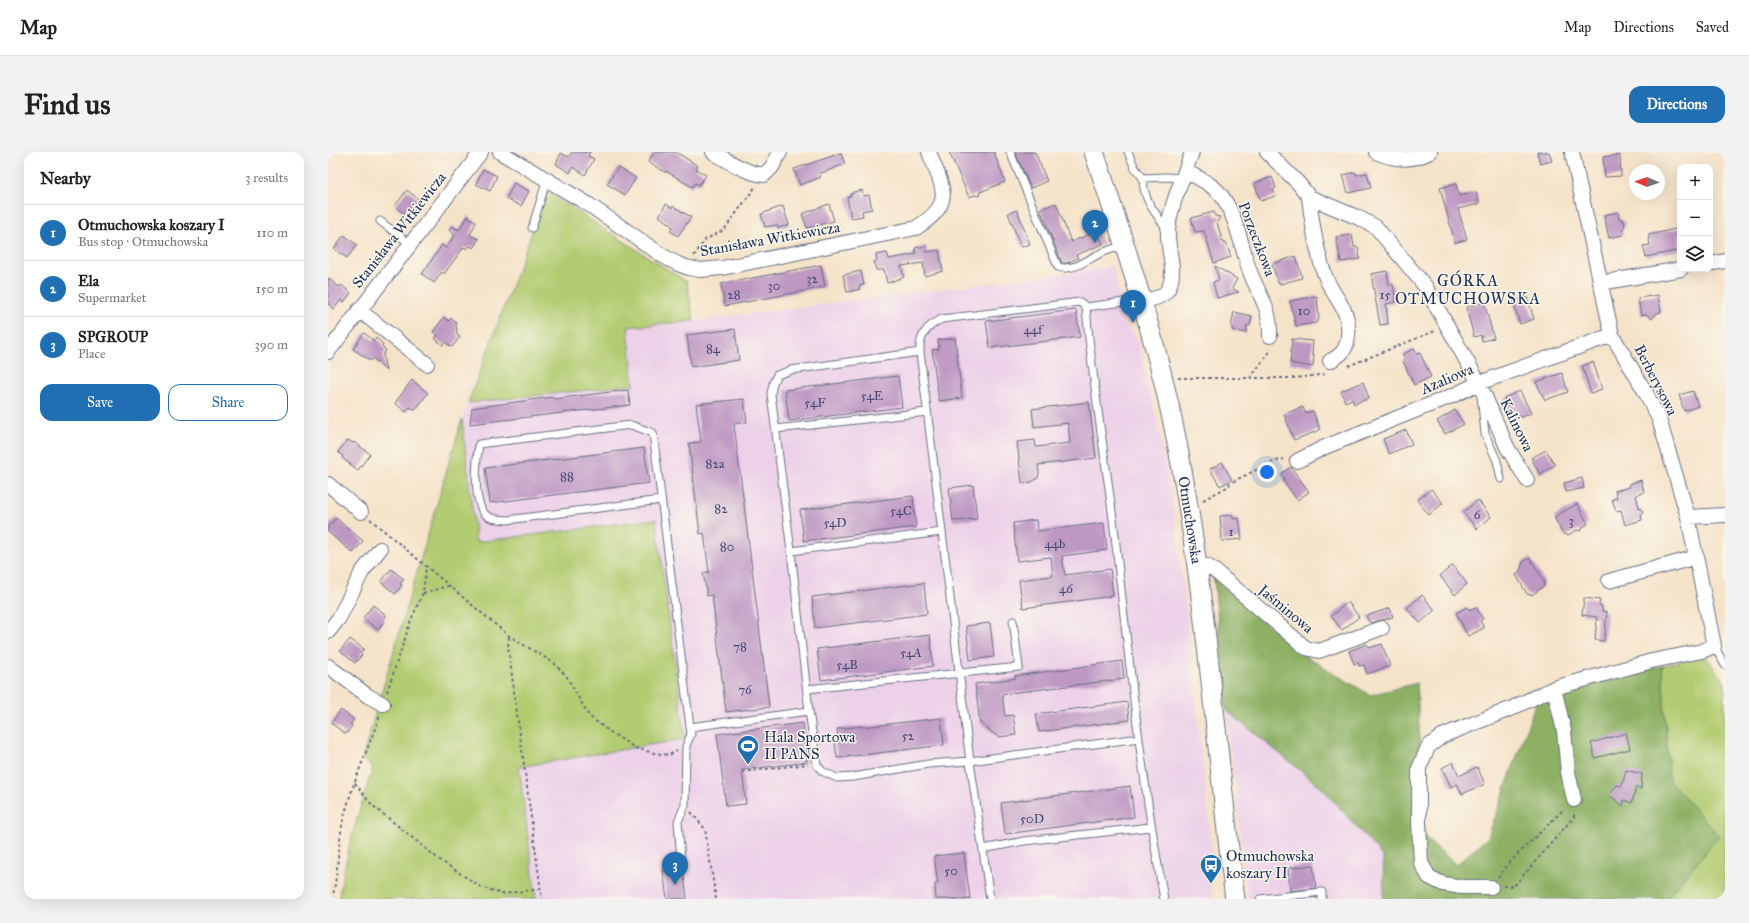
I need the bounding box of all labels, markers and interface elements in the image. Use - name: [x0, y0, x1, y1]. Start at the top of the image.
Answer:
- text: Map: [20, 16, 57, 39]
- text: Map: [1564, 19, 1591, 36]
- text: Directions: [1613, 19, 1674, 36]
- text: Saved: [1696, 19, 1729, 36]
- button: Directions: [1629, 86, 1725, 123]
- text: Find us: [24, 87, 110, 122]
- north arrow: [1629, 164, 1665, 200]
- map controls: [1677, 164, 1713, 272]
- button: +: [1677, 164, 1713, 200]
- text: Nearby: [40, 168, 91, 189]
- street label: Stanisława Witkiewicza: [348, 168, 450, 291]
- text: 3 results: [245, 170, 288, 186]
- street label: Porzeczkowa: [1235, 199, 1280, 279]
- button: −: [1677, 200, 1713, 236]
- pin: 2: [1082, 210, 1108, 243]
- text: Otmuchowska koszary I: [78, 216, 225, 234]
- street label: Stanisława Witkiewicza: [699, 218, 842, 260]
- text: 1: [50, 225, 56, 241]
- text: 110 m: [256, 225, 288, 241]
- text: Bus stop · Otmuchowska: [78, 234, 208, 250]
- button: layers: [1677, 236, 1713, 272]
- district label: GÓRKA OTMUCHOWSKA: [1395, 269, 1541, 308]
- house number: 32: [806, 271, 818, 287]
- text: Ela: [78, 272, 99, 290]
- house number: 30: [768, 278, 780, 294]
- text: 2: [50, 281, 56, 297]
- text: 150 m: [256, 281, 288, 297]
- house number: 28: [727, 287, 741, 303]
- house number: 15: [1379, 287, 1391, 303]
- text: Supermarket: [78, 290, 146, 306]
- pin: 1: [1120, 290, 1146, 323]
- house number: 10: [1298, 303, 1310, 319]
- house number: 44f: [1024, 322, 1045, 338]
- text: SPGROUP: [78, 328, 148, 346]
- text: 3: [50, 337, 56, 353]
- text: 390 m: [255, 337, 288, 353]
- house number: 84: [706, 341, 721, 357]
- street label: Berberysowa: [1630, 342, 1682, 419]
- text: Place: [78, 346, 105, 362]
- street label: Azaliowa: [1417, 360, 1477, 398]
- button: Save: [40, 384, 160, 421]
- button: Share: [168, 384, 288, 421]
- house number: 54E: [861, 388, 883, 404]
- house number: 54F: [804, 395, 826, 411]
- street label: Kalinowa: [1496, 395, 1538, 455]
- house number: 82a: [706, 456, 725, 472]
- your location: [1257, 462, 1277, 482]
- house number: 88: [560, 469, 574, 485]
- street label: Otmuchowska: [1174, 475, 1206, 566]
- house number: 82: [714, 501, 728, 517]
- house number: 54C: [890, 503, 912, 519]
- house number: 6: [1474, 507, 1481, 523]
- house number: 3: [1568, 513, 1574, 529]
- house number: 54D: [823, 515, 847, 531]
- house number: 1: [1228, 524, 1234, 540]
- house number: 44b: [1045, 536, 1065, 552]
- house number: 80: [720, 539, 734, 555]
- street label: Jaśminowa: [1253, 580, 1318, 638]
- house number: 46: [1059, 581, 1073, 597]
- house number: 78: [733, 639, 747, 655]
- house number: 54A: [900, 645, 922, 661]
- house number: 54B: [836, 657, 858, 673]
- house number: 76: [738, 682, 752, 698]
- place label: Hala Sportowa II PANS: [764, 728, 856, 763]
- house number: 52: [902, 728, 915, 744]
- sports icon: Hala Sportowa II PANS: [735, 733, 761, 766]
- house number: 50D: [1020, 811, 1044, 827]
- place label: Otmuchowska koszary II: [1226, 847, 1315, 882]
- pin: 3: [662, 852, 688, 885]
- bus stop icon: Otmuchowska koszary II: [1198, 852, 1224, 885]
- house number: 50: [944, 863, 958, 879]

